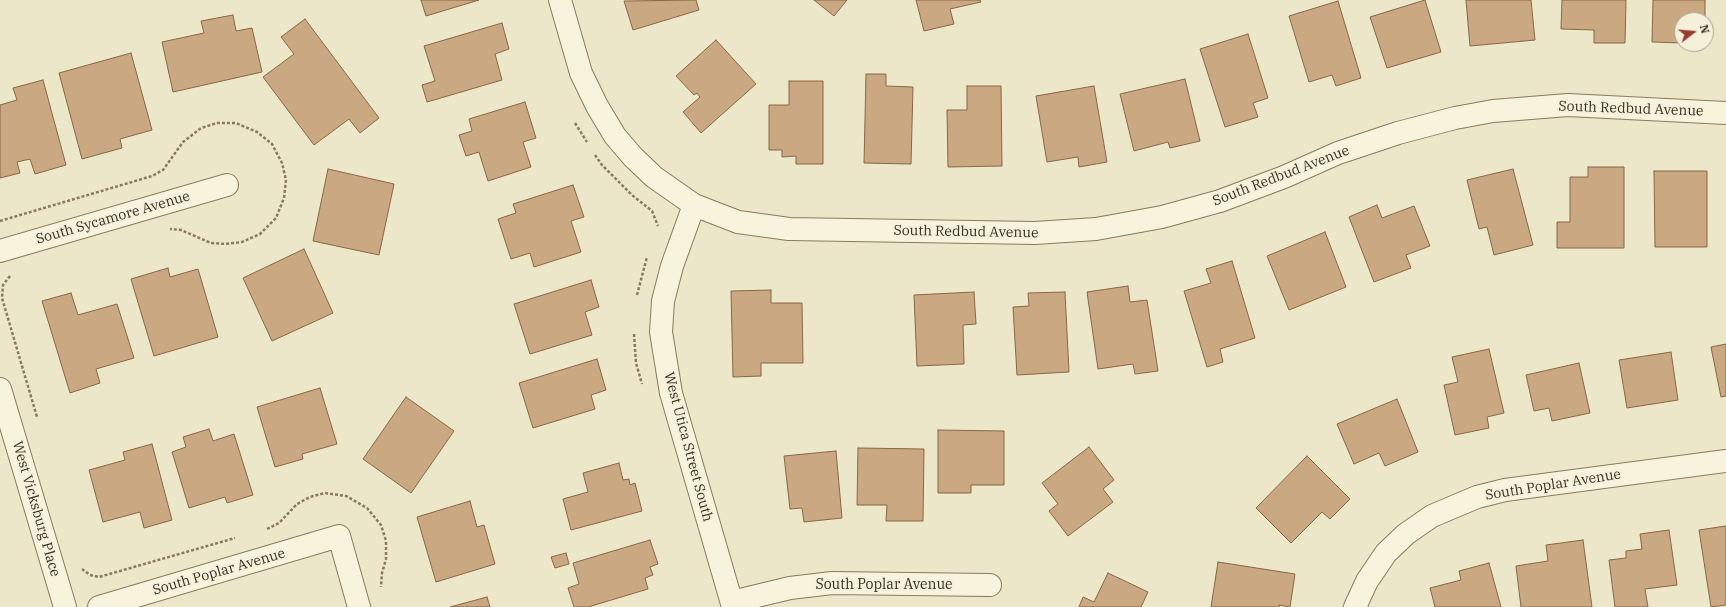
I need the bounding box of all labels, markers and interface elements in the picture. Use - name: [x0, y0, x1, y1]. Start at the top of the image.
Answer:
- north arrow: [1674, 12, 1714, 52]
- text: N: [1697, 23, 1713, 35]
- street label: South Redbud Avenue: [1558, 98, 1704, 120]
- street label: South Redbud Avenue: [1210, 142, 1352, 210]
- street label: South Sycamore Avenue: [34, 188, 192, 248]
- street label: South Redbud Avenue: [893, 222, 1039, 242]
- street label: West Utica Street South: [660, 370, 716, 524]
- street label: West Vicksburg Place: [9, 439, 63, 579]
- street label: South Poplar Avenue: [1484, 466, 1622, 504]
- street label: South Poplar Avenue: [151, 545, 287, 599]
- street label: South Poplar Avenue: [815, 577, 953, 593]

